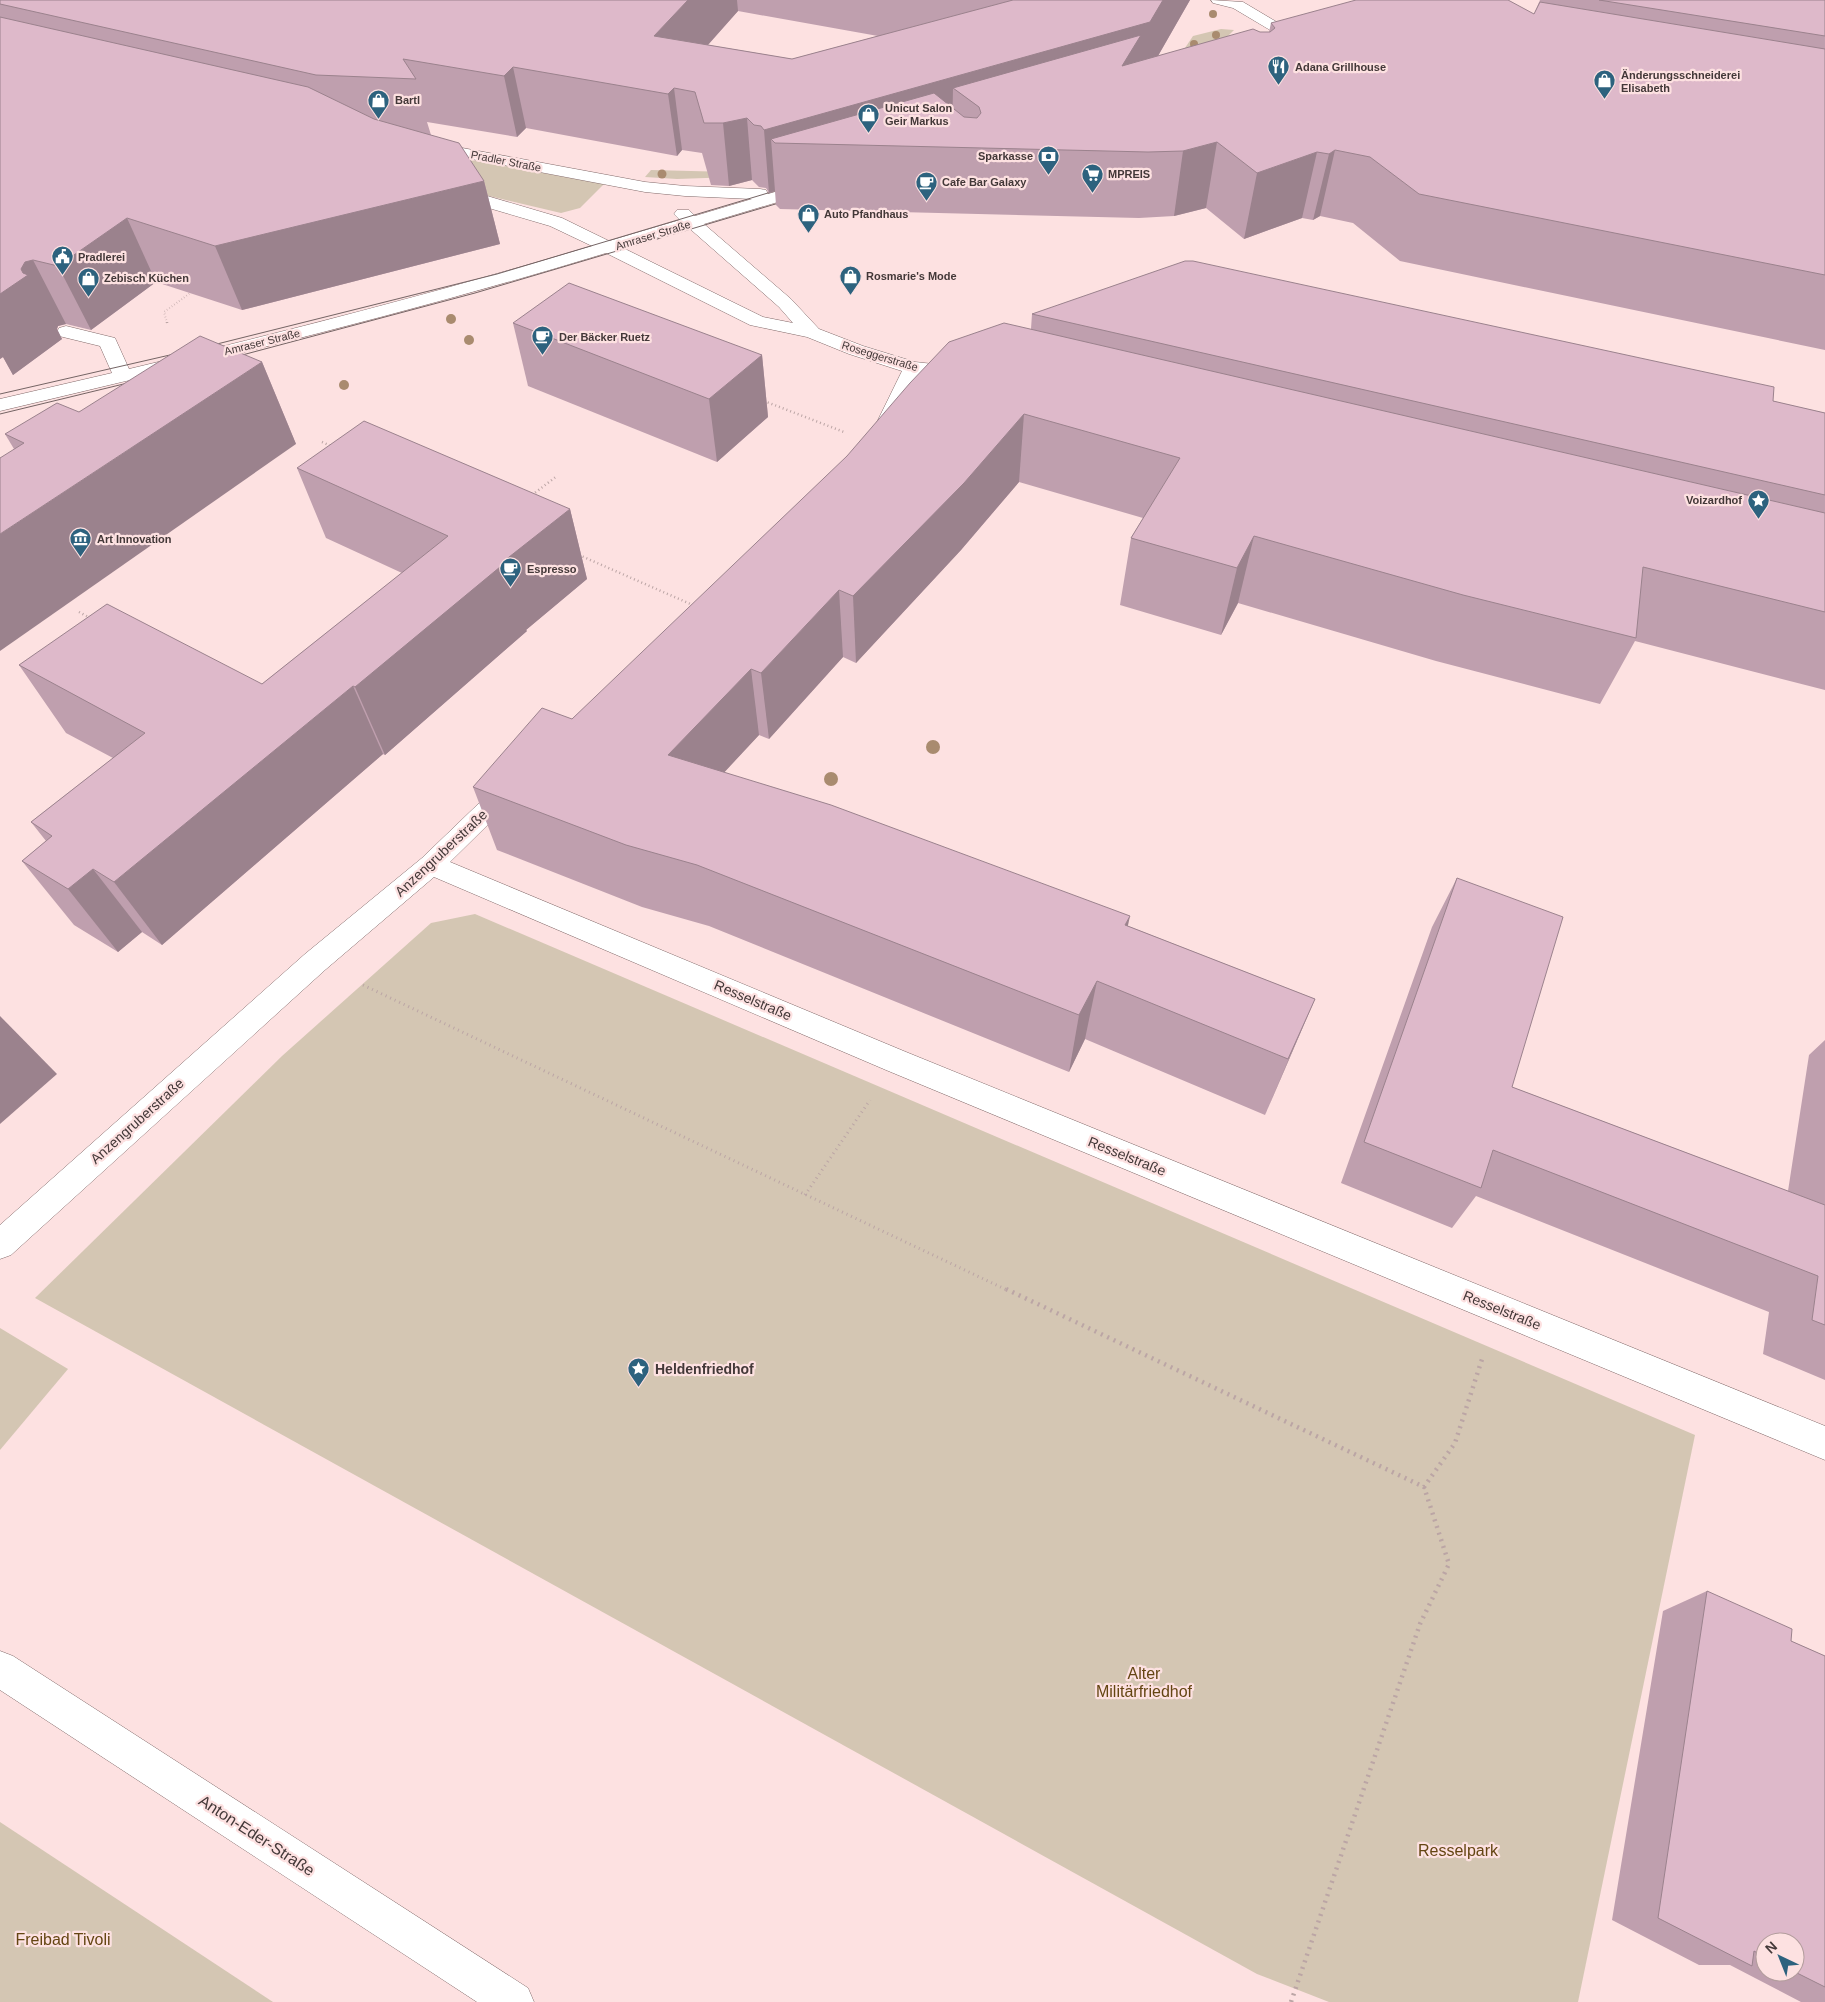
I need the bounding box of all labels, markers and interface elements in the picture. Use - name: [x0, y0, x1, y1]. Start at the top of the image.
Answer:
- restaurant icon: Adana Grillhouse: [1267, 55, 1291, 86]
- place label: Adana Grillhouse: [1295, 61, 1386, 73]
- shop icon: Änderungsschneiderei Elisabeth: [1593, 69, 1617, 100]
- place label: Änderungsschneiderei Elisabeth: [1621, 69, 1740, 94]
- shop icon: Bartl: [367, 88, 391, 119]
- place label: Bartl: [395, 94, 420, 106]
- shop icon: Unicut Salon Geir Markus: [857, 102, 881, 133]
- place label: Unicut Salon Geir Markus: [885, 102, 953, 127]
- bank icon: Sparkasse: [1037, 144, 1061, 175]
- street label: Pradler Straße: [470, 148, 542, 174]
- place label: Sparkasse: [978, 150, 1033, 162]
- supermarket icon: MPREIS: [1080, 162, 1104, 193]
- place label: MPREIS: [1108, 168, 1150, 180]
- cafe icon: Cafe Bar Galaxy: [914, 170, 938, 201]
- place label: Cafe Bar Galaxy: [942, 176, 1027, 188]
- shop icon: Auto Pfandhaus: [796, 202, 820, 233]
- place label: Auto Pfandhaus: [824, 208, 908, 220]
- street label: Amraser Straße: [614, 218, 692, 252]
- public building icon: Pradlerei: [50, 245, 74, 276]
- place label: Pradlerei: [78, 251, 125, 263]
- shop icon: Rosmarie's Mode: [838, 264, 862, 295]
- shop icon: Zebisch Küchen: [76, 266, 100, 297]
- place label: Rosmarie's Mode: [866, 270, 957, 282]
- place label: Zebisch Küchen: [104, 272, 189, 284]
- cafe icon: Der Bäcker Ruetz: [531, 325, 555, 356]
- street label: Amraser Straße: [223, 327, 301, 357]
- place label: Der Bäcker Ruetz: [559, 331, 651, 343]
- street label: Roseggerstraße: [841, 339, 919, 373]
- place icon: Voizardhof: [1746, 488, 1770, 519]
- place label: Voizardhof: [1686, 494, 1742, 506]
- museum icon: Art Innovation: [69, 527, 93, 558]
- place label: Art Innovation: [97, 533, 172, 545]
- cafe icon: Espresso: [499, 557, 523, 588]
- place label: Espresso: [527, 563, 577, 575]
- street label: Anzengruberstraße: [392, 806, 490, 900]
- street label: Resselstraße: [712, 977, 794, 1024]
- street label: Anzengruberstraße: [87, 1075, 187, 1167]
- street label: Resselstraße: [1086, 1133, 1168, 1179]
- street label: Resselstraße: [1461, 1287, 1543, 1333]
- place icon: Heldenfriedhof: [627, 1357, 651, 1388]
- place label: Heldenfriedhof: [655, 1361, 754, 1377]
- park label: Alter Militärfriedhof: [1096, 1665, 1193, 1700]
- street label: Anton-Eder-Straße: [196, 1792, 318, 1879]
- park label: Resselpark: [1418, 1842, 1499, 1859]
- park label: Freibad Tivoli: [15, 1931, 111, 1948]
- north arrow: [1755, 1932, 1805, 1982]
- text: N: [1762, 1938, 1780, 1957]

